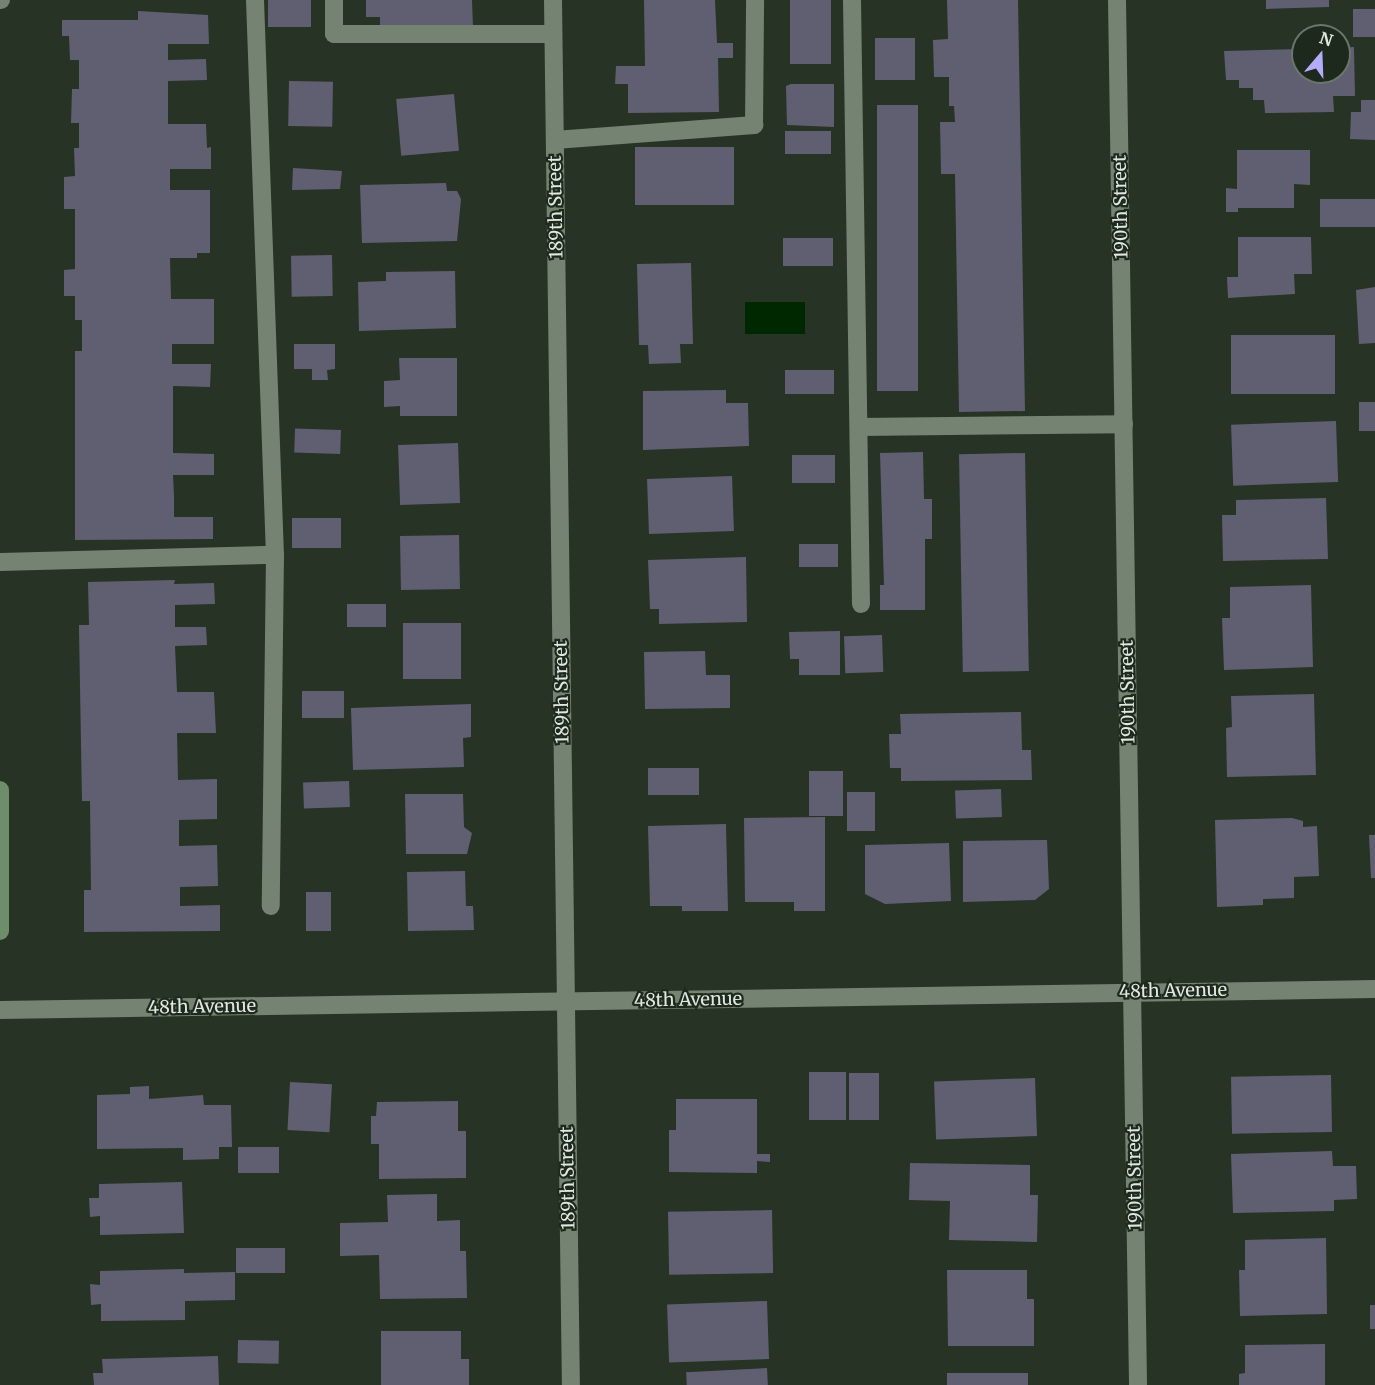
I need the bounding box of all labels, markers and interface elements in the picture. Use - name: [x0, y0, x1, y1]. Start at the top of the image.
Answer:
- north arrow: [1291, 24, 1351, 84]
- text: N: [1317, 27, 1335, 50]
- street label: 189th Street: [544, 155, 568, 259]
- street label: 190th Street: [1109, 155, 1133, 259]
- street label: 189th Street: [550, 640, 574, 744]
- street label: 190th Street: [1116, 640, 1140, 744]
- street label: 48th Avenue: [1119, 979, 1227, 1003]
- street label: 48th Avenue: [634, 988, 742, 1012]
- street label: 48th Avenue: [148, 995, 256, 1019]
- street label: 189th Street: [556, 1126, 580, 1230]
- street label: 190th Street: [1123, 1126, 1147, 1230]

